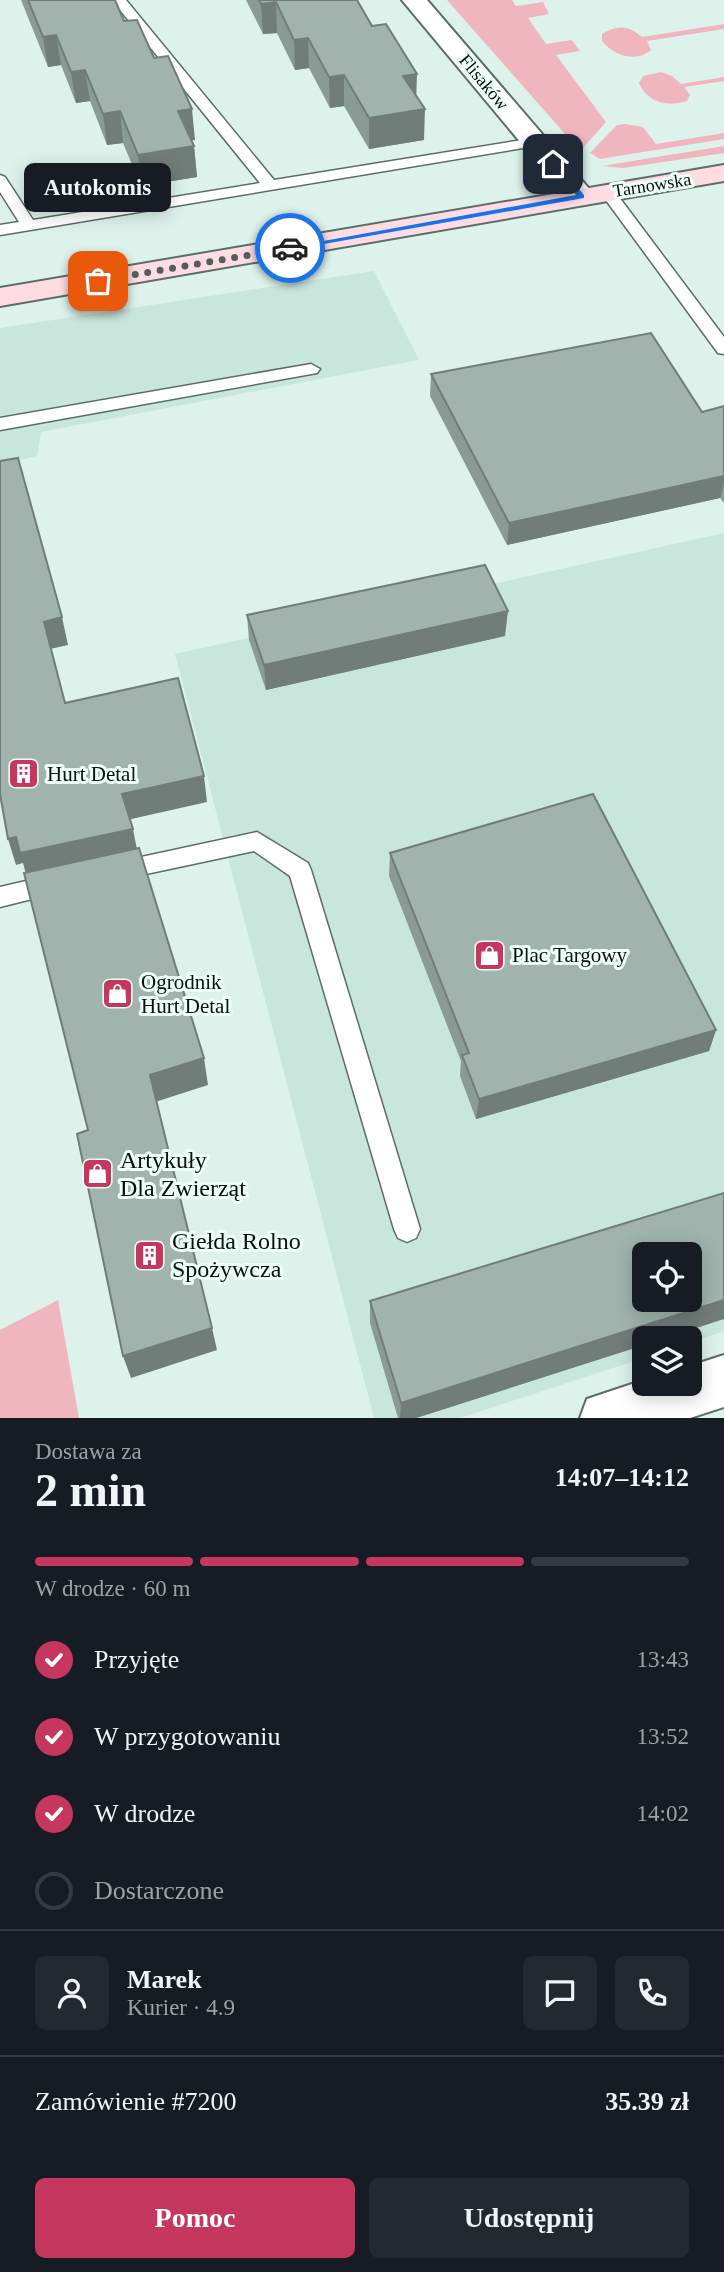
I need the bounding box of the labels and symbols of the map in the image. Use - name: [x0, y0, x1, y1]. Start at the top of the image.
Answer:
- street label: Flisaków: [455, 50, 513, 114]
- pin: [523, 134, 583, 194]
- callout: Autokomis: [24, 162, 172, 211]
- street label: Tarnowska: [612, 169, 692, 201]
- courier: [255, 213, 325, 283]
- pin: [68, 251, 128, 311]
- building icon: Hurt Detal: [7, 757, 41, 791]
- place label: Hurt Detal: [47, 762, 136, 786]
- shop icon: Plac Targowy: [472, 938, 506, 972]
- place label: Plac Targowy: [512, 943, 627, 967]
- place label: Ogrodnik Hurt Detal: [141, 970, 230, 1018]
- shop icon: Ogrodnik Hurt Detal: [101, 977, 135, 1011]
- place label: Artykuły Dla Zwierząt: [120, 1147, 246, 1201]
- shop icon: Artykuły Dla Zwierząt: [80, 1157, 114, 1191]
- place label: Giełda Rolno Spożywcza: [172, 1228, 301, 1282]
- building icon: Giełda Rolno Spożywcza: [132, 1238, 166, 1272]

